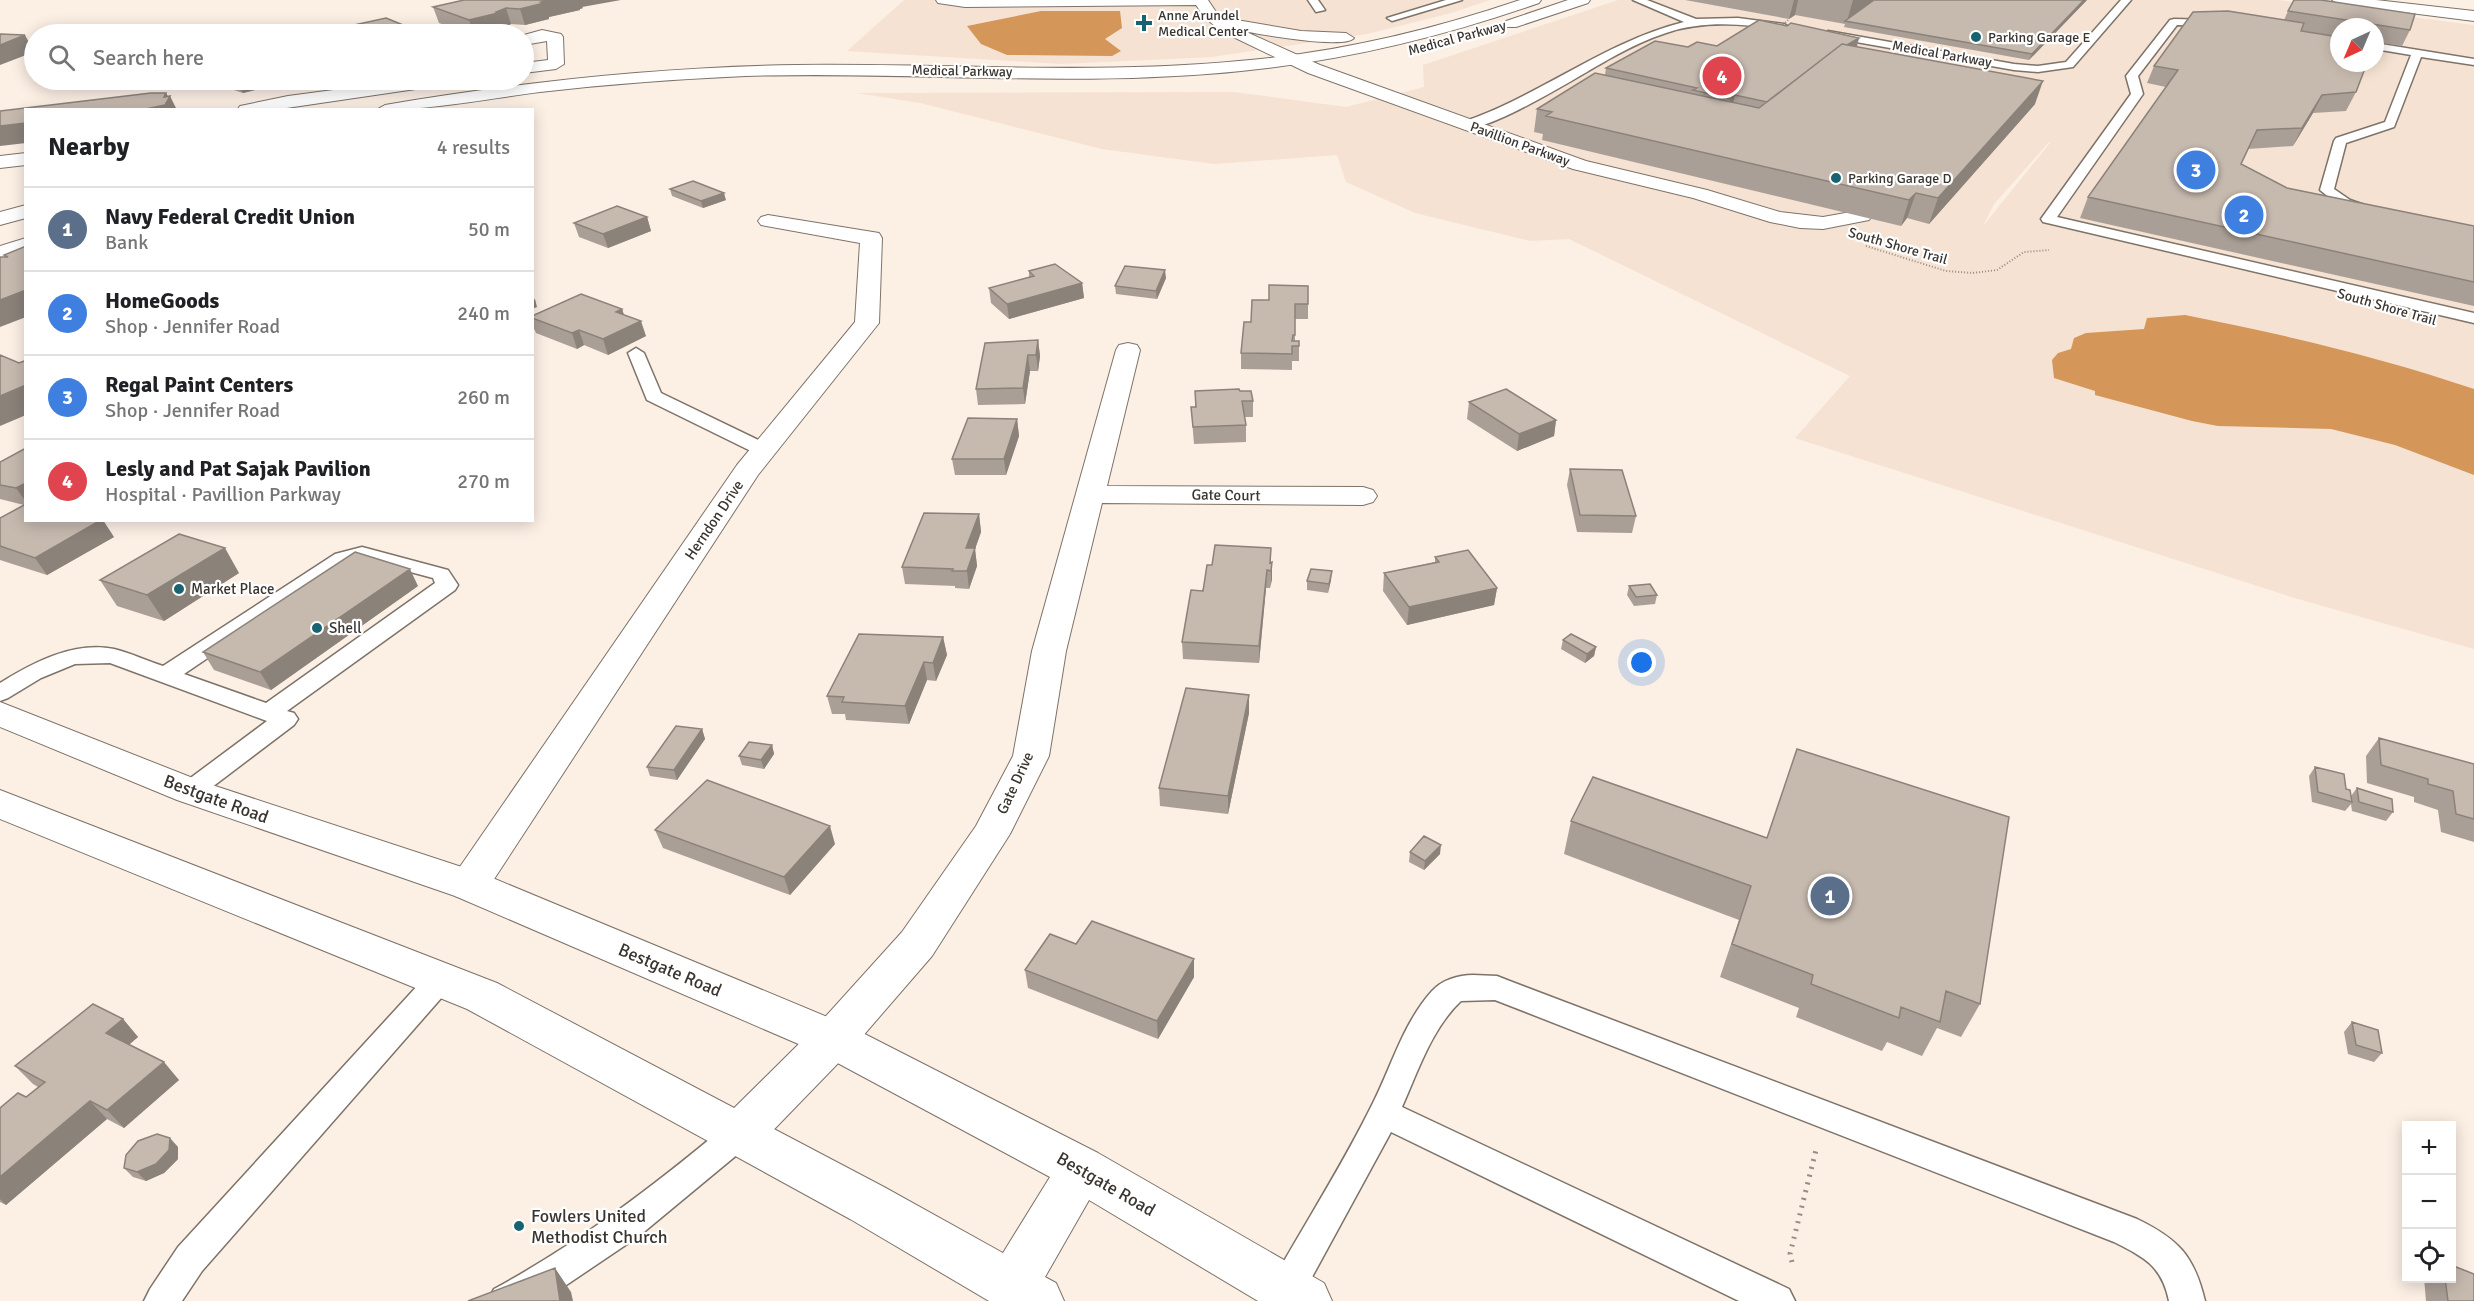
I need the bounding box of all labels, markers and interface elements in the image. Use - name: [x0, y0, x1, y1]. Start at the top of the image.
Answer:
- place label: Anne Arundel Medical Center: [1158, 7, 1249, 40]
- marker: Anne Arundel Medical Center: [1135, 14, 1153, 32]
- street label: Medical Parkway: [1406, 17, 1508, 59]
- north arrow: [2330, 18, 2384, 72]
- search box: [24, 24, 534, 90]
- place label: Parking Garage E: [1988, 29, 2090, 46]
- marker: Parking Garage E: [1969, 30, 1983, 44]
- street label: Medical Parkway: [1891, 37, 1994, 71]
- icon: search: [45, 41, 78, 74]
- text: Search here: [93, 44, 204, 71]
- pin: 4: [1702, 54, 1742, 98]
- street label: Medical Parkway: [911, 62, 1013, 80]
- street label: Pavillion Parkway: [1468, 118, 1572, 170]
- text: Nearby: [48, 131, 129, 163]
- text: 4 results: [437, 135, 510, 160]
- pin: 3: [2176, 148, 2216, 192]
- place label: Parking Garage D: [1848, 170, 1951, 187]
- marker: Parking Garage D: [1829, 171, 1843, 185]
- pin: 2: [2224, 192, 2264, 238]
- text: Navy Federal Credit Union: [105, 203, 355, 230]
- text: 1: [62, 217, 73, 242]
- text: 50 m: [468, 217, 510, 242]
- street label: South Shore Trail: [1847, 224, 1949, 268]
- text: Bank: [105, 230, 148, 255]
- street label: South Shore Trail: [2336, 285, 2438, 329]
- text: HomeGoods: [105, 287, 219, 314]
- text: 2: [62, 301, 73, 326]
- text: 240 m: [457, 301, 510, 326]
- text: Shop · Jennifer Road: [105, 314, 280, 339]
- text: Regal Paint Centers: [105, 371, 293, 398]
- text: 3: [62, 385, 73, 410]
- text: 260 m: [457, 385, 510, 410]
- text: Shop · Jennifer Road: [105, 398, 280, 423]
- text: Lesly and Pat Sajak Pavilion: [105, 455, 371, 482]
- text: 4: [62, 469, 73, 494]
- text: 270 m: [457, 469, 510, 494]
- street label: Herndon Drive: [681, 477, 747, 563]
- text: Hospital · Pavillion Parkway: [105, 482, 341, 507]
- street label: Gate Court: [1191, 485, 1261, 505]
- place label: Market Place: [191, 580, 275, 598]
- marker: Market Place: [172, 582, 186, 596]
- place label: Shell: [329, 619, 362, 637]
- marker: Shell: [310, 621, 324, 635]
- your location: [1627, 648, 1656, 677]
- street label: Gate Drive: [993, 749, 1037, 817]
- street label: Bestgate Road: [161, 770, 271, 828]
- pin: 1: [1810, 874, 1850, 918]
- street label: Bestgate Road: [615, 938, 725, 1002]
- map controls: [2402, 1121, 2456, 1283]
- button: +: [2402, 1121, 2456, 1175]
- street label: Bestgate Road: [1053, 1147, 1159, 1221]
- button: −: [2402, 1175, 2456, 1229]
- place label: Fowlers United Methodist Church: [531, 1205, 668, 1248]
- marker: Fowlers United Methodist Church: [512, 1219, 526, 1233]
- button: locate: [2402, 1229, 2456, 1283]

